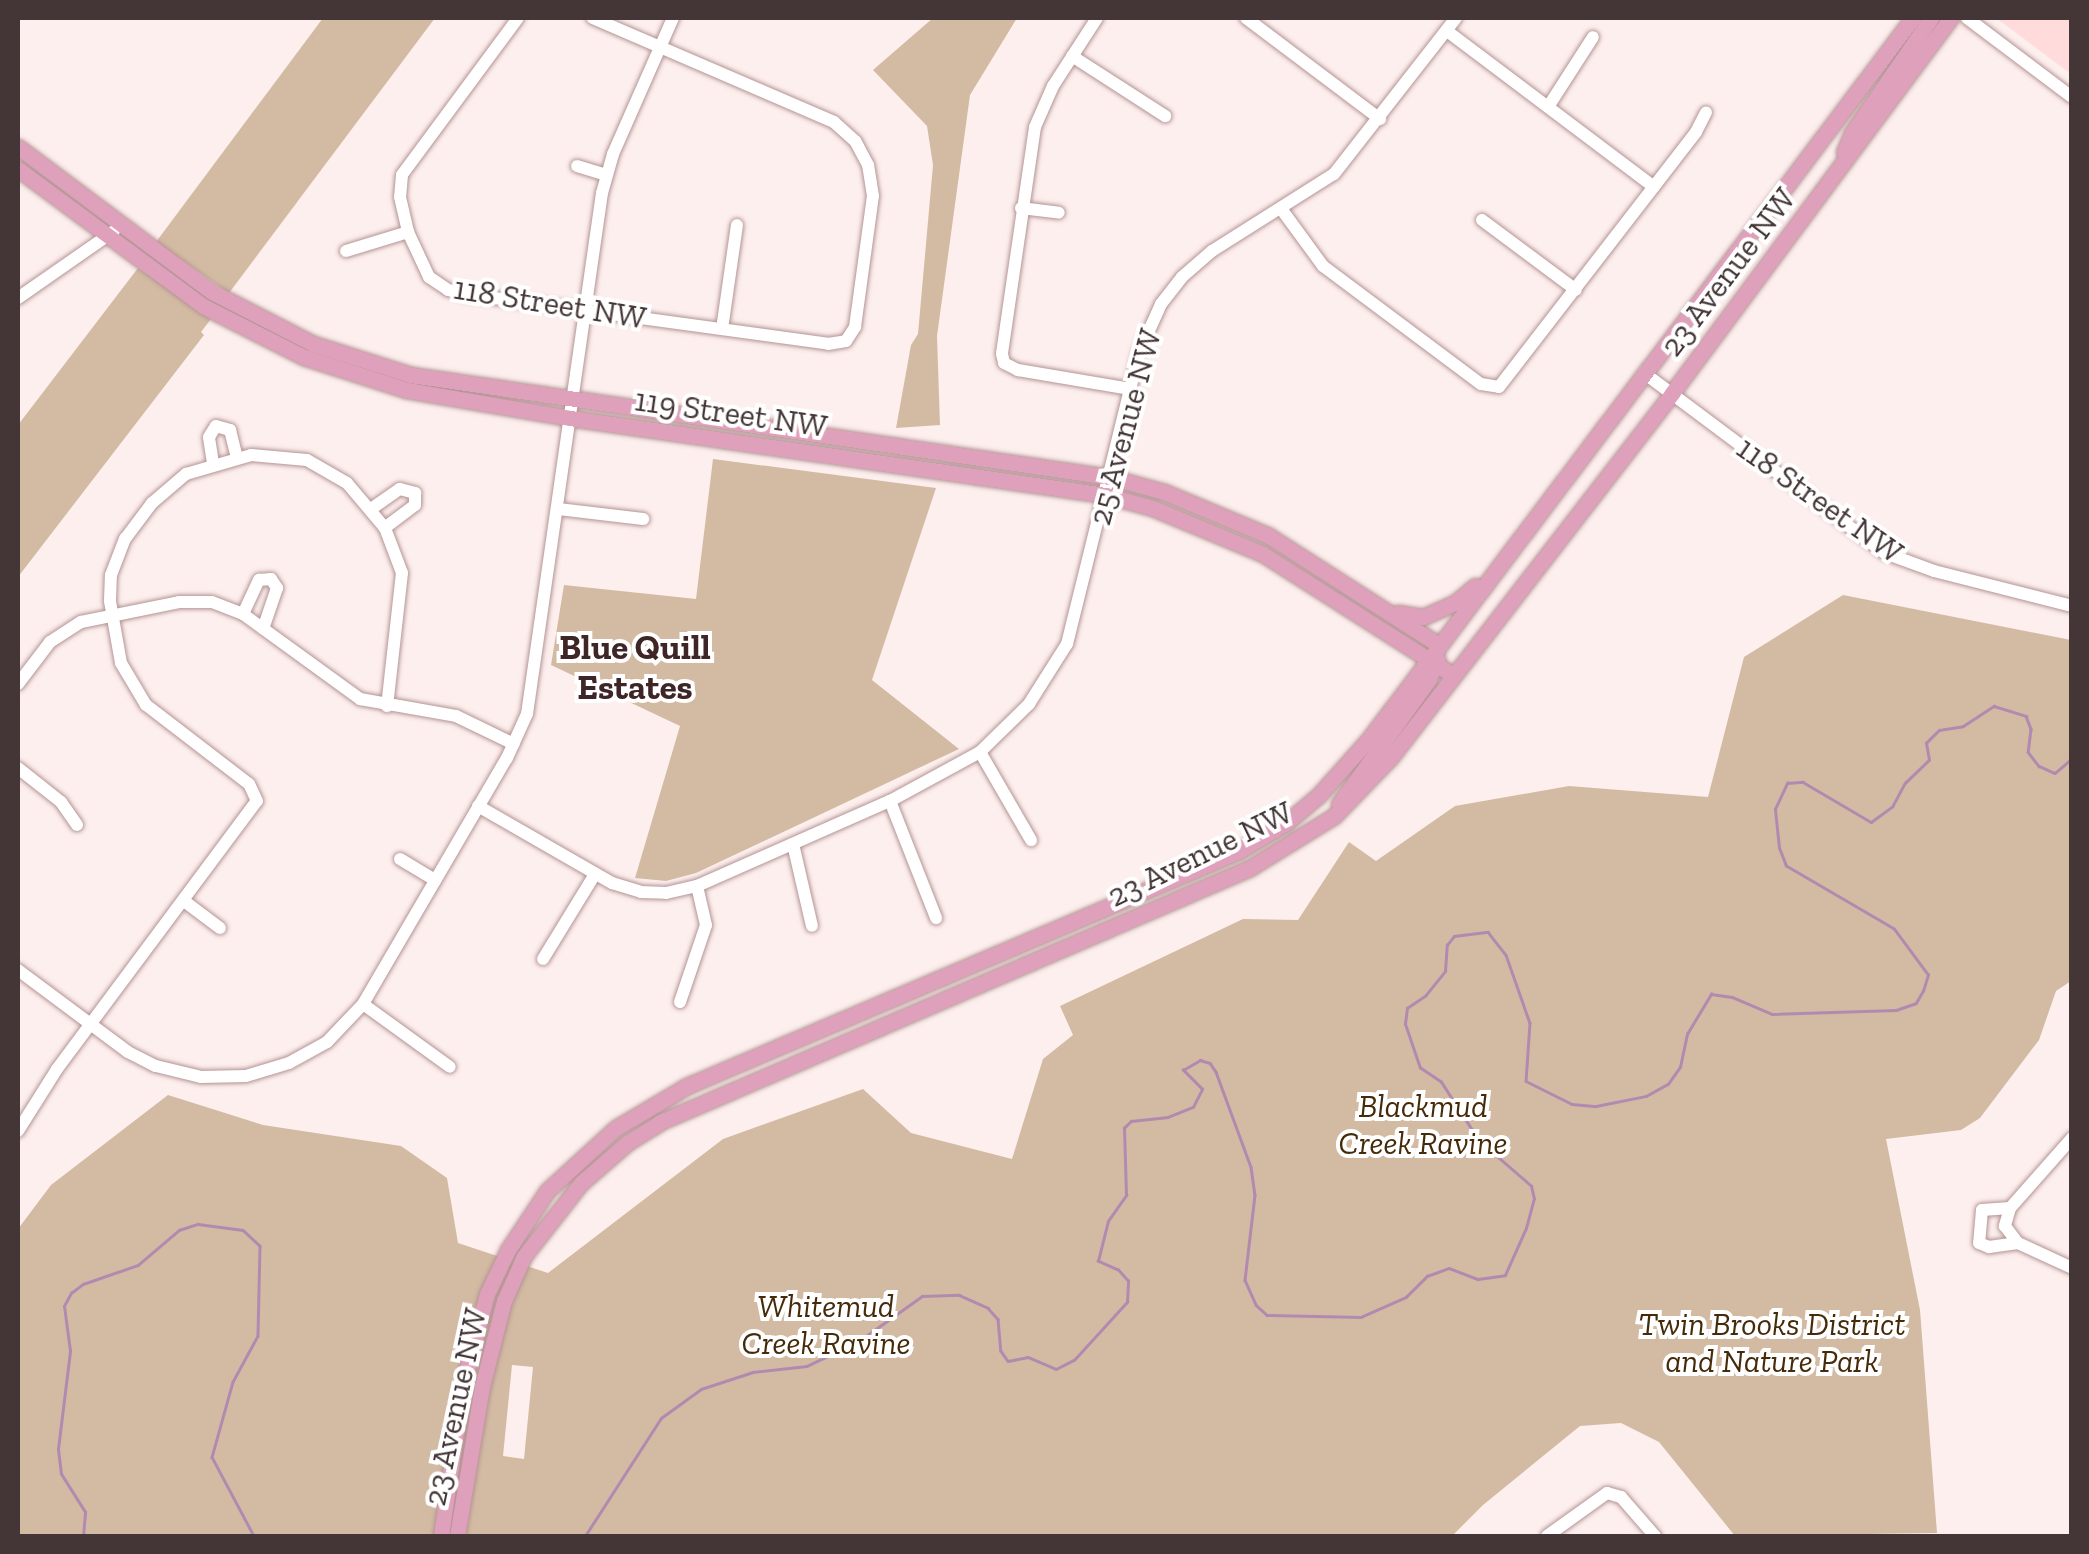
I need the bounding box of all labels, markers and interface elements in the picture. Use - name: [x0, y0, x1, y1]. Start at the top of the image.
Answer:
- street label: 23 Avenue NW: [1652, 180, 1804, 364]
- street label: 118 Street NW: [451, 269, 649, 337]
- street label: 25 Avenue NW: [1080, 324, 1170, 530]
- street label: 119 Street NW: [632, 380, 830, 446]
- street label: 118 Street NW: [1729, 429, 1911, 571]
- district label: Blue Quill Estates: [559, 626, 711, 708]
- street label: 23 Avenue NW: [1101, 793, 1299, 915]
- park label: Blackmud Creek Ravine: [1338, 1088, 1508, 1163]
- park label: Whitemud Creek Ravine: [741, 1288, 911, 1363]
- street label: 23 Avenue NW: [415, 1304, 495, 1510]
- park label: Twin Brooks District and Nature Park: [1638, 1306, 1906, 1381]

